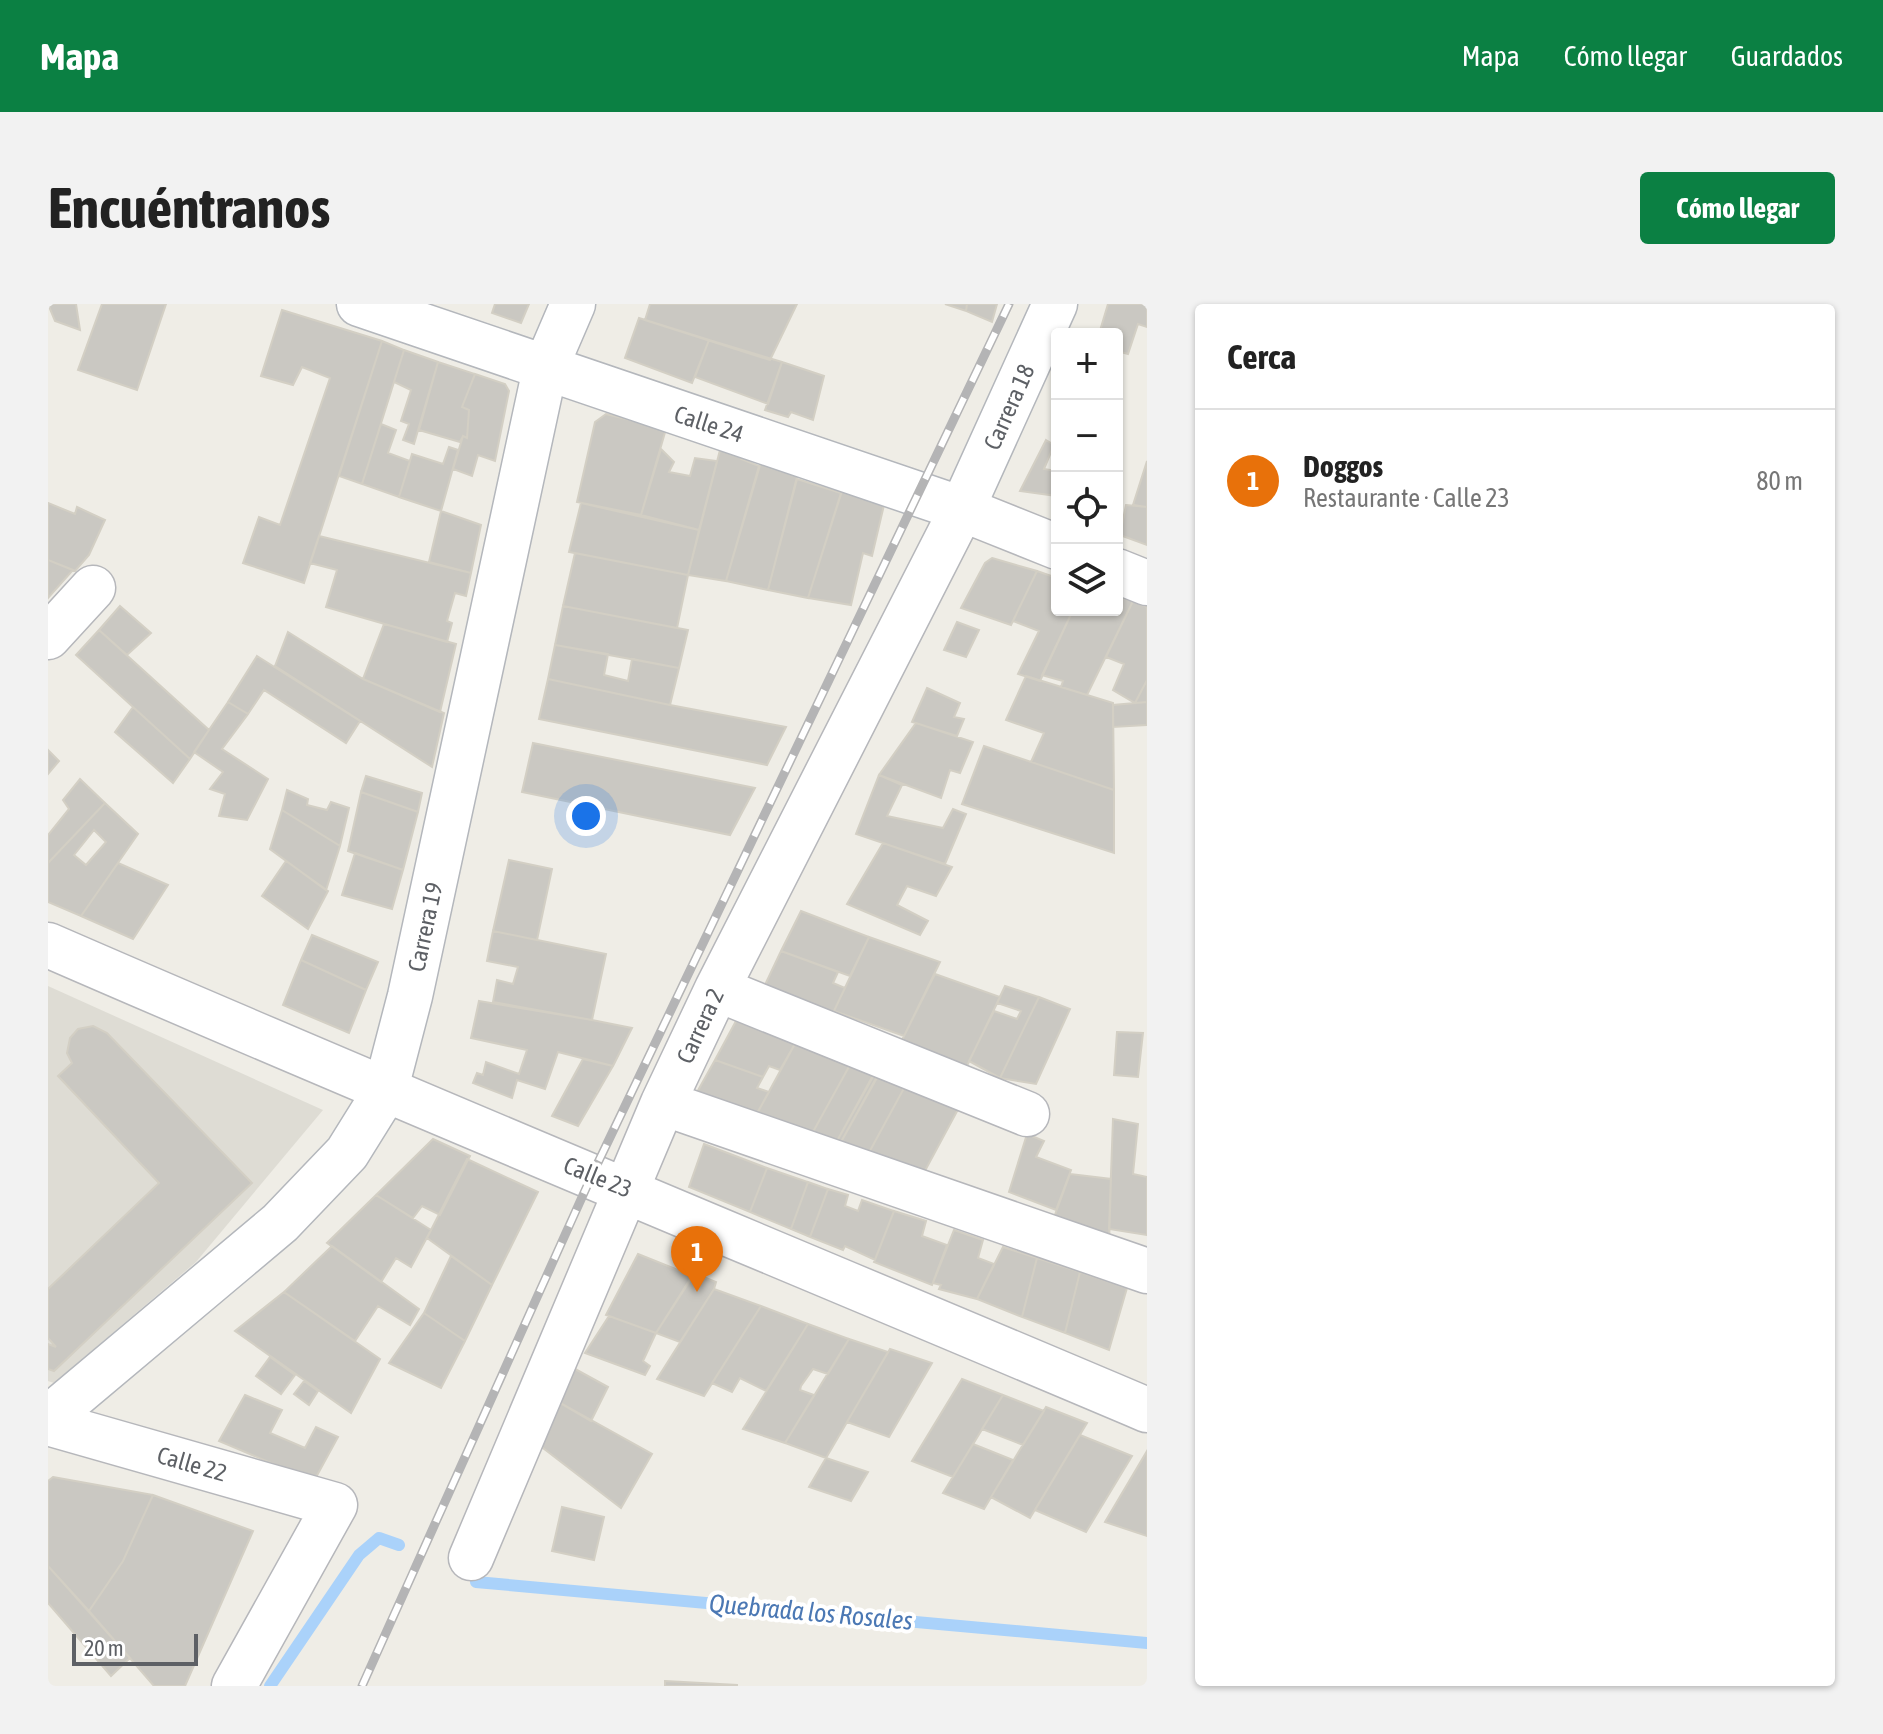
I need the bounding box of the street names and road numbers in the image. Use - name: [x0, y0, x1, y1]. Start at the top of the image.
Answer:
- street label: Carrera 18: [978, 360, 1040, 454]
- street label: Calle 24: [671, 400, 747, 448]
- street label: Carrera 19: [402, 880, 448, 974]
- street label: Carrera 2: [671, 984, 729, 1068]
- street label: Calle 23: [560, 1151, 636, 1203]
- street label: Calle 22: [154, 1441, 230, 1487]

